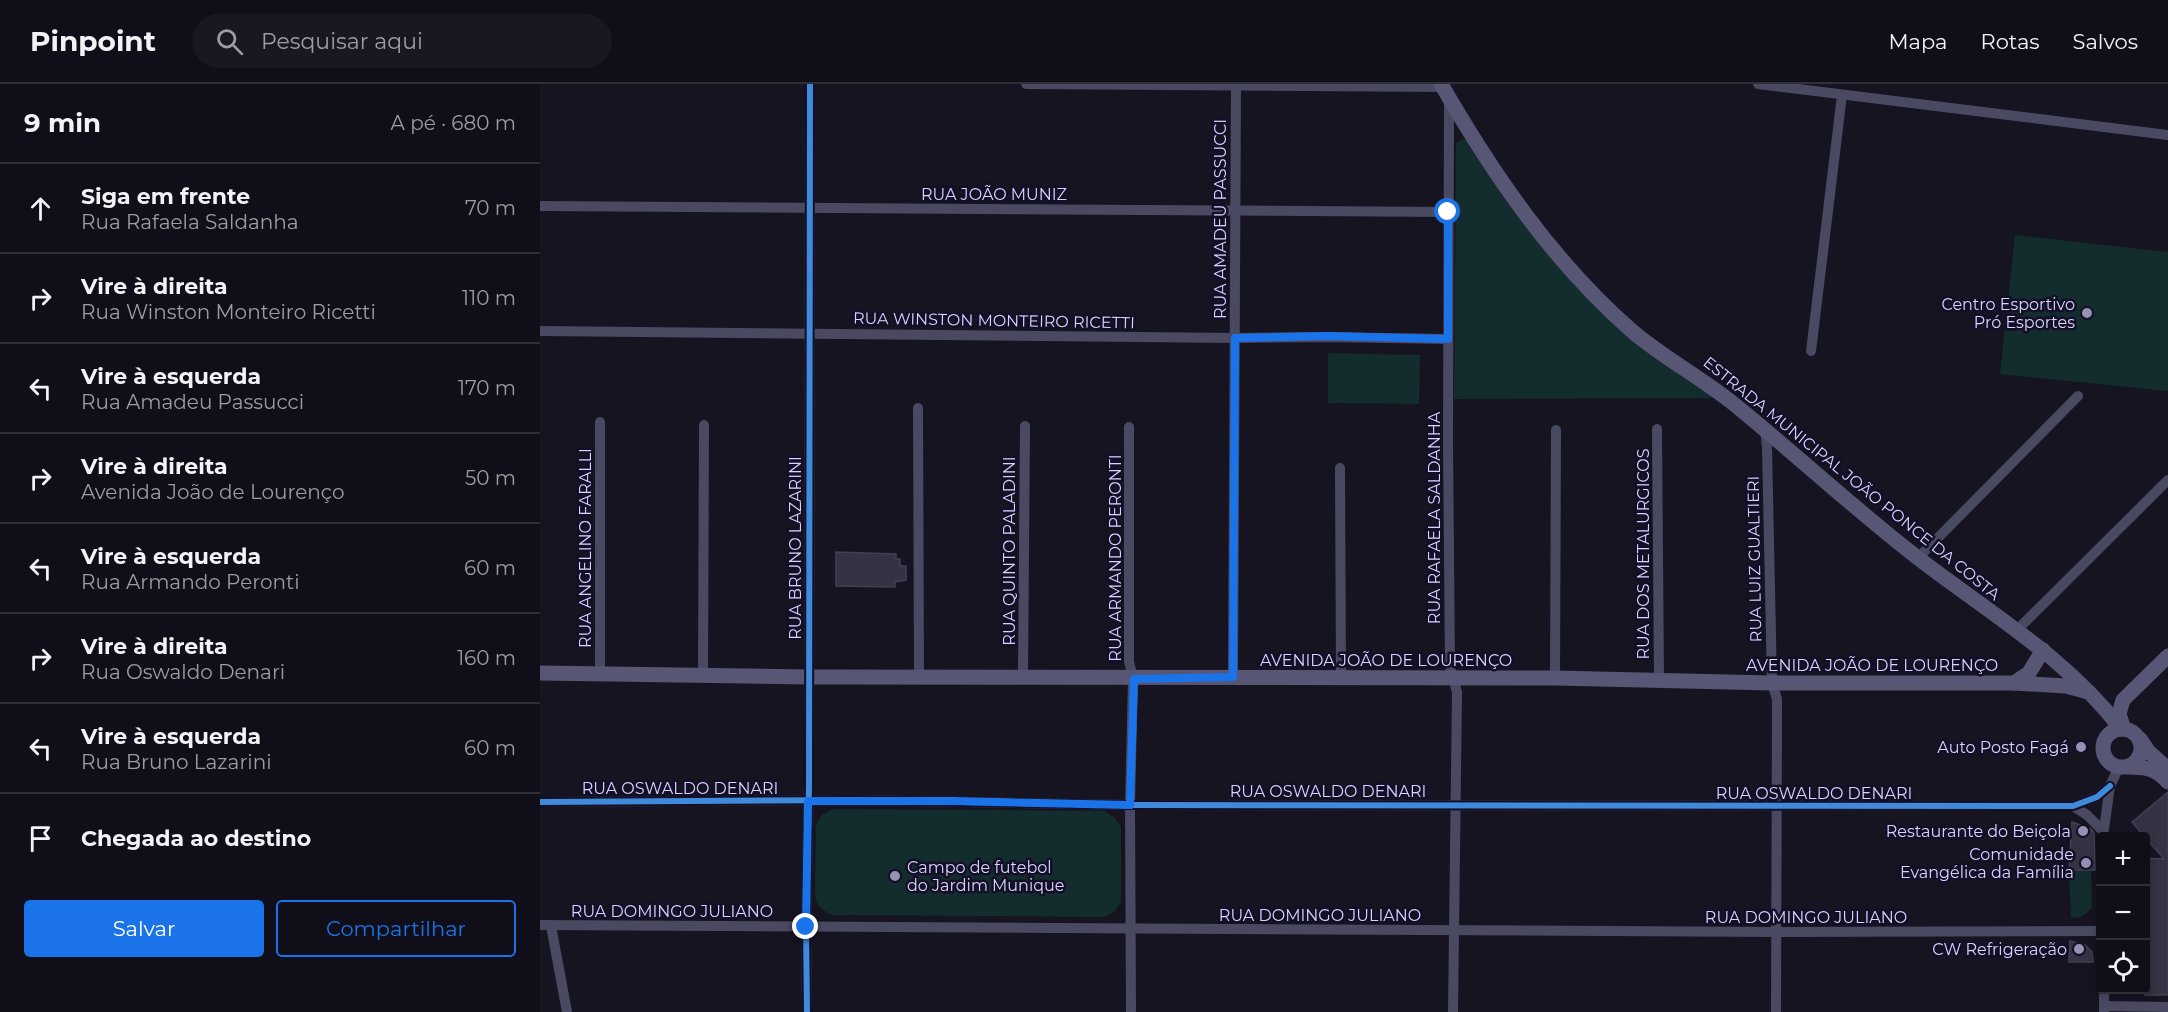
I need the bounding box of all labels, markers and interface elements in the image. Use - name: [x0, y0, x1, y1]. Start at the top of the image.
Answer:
- search box: [192, 14, 612, 68]
- text: Pinpoint: [30, 24, 156, 58]
- icon: search: [213, 25, 246, 58]
- text: Pesquisar aqui: [261, 28, 423, 55]
- text: Mapa: [1888, 29, 1947, 54]
- text: Rotas: [1980, 29, 2040, 54]
- text: Salvos: [2073, 29, 2138, 54]
- text: 9 min: [24, 107, 101, 139]
- text: A pé · 680 m: [391, 111, 516, 135]
- street label: RUA AMADEU PASSUCCI: [1211, 119, 1230, 319]
- text: Siga em frente: [81, 183, 250, 210]
- street label: RUA JOÃO MUNIZ: [921, 185, 1067, 204]
- icon: ahead: [24, 192, 57, 225]
- text: 70 m: [465, 196, 516, 220]
- route start: [1434, 198, 1460, 224]
- text: Rua Rafaela Saldanha: [81, 210, 299, 234]
- text: Vire à direita: [81, 273, 228, 300]
- icon: right: [24, 282, 57, 315]
- text: 110 m: [462, 286, 516, 310]
- place label: Centro Esportivo Pró Esportes: [1941, 295, 2075, 332]
- text: Rua Winston Monteiro Ricetti: [81, 300, 376, 324]
- marker: Centro Esportivo Pró Esportes: [2080, 306, 2094, 320]
- street label: RUA WINSTON MONTEIRO RICETTI: [853, 309, 1135, 332]
- street label: ESTRADA MUNICIPAL JOÃO PONCE DA COSTA: [1700, 353, 2004, 604]
- text: Vire à esquerda: [81, 363, 261, 390]
- icon: left: [24, 372, 57, 405]
- text: 170 m: [458, 376, 516, 400]
- text: Rua Amadeu Passucci: [81, 390, 304, 414]
- street label: RUA RAFAELA SALDANHA: [1425, 411, 1444, 624]
- street label: RUA ANGELINO FARALLI: [576, 448, 595, 648]
- street label: RUA DOS METALURGICOS: [1634, 448, 1653, 660]
- text: Vire à direita: [81, 453, 228, 480]
- street label: RUA ARMANDO PERONTI: [1106, 454, 1125, 662]
- street label: RUA BRUNO LAZARINI: [786, 456, 805, 640]
- street label: RUA QUINTO PALADINI: [1000, 456, 1019, 646]
- icon: right: [24, 462, 57, 495]
- text: 50 m: [465, 466, 516, 490]
- street label: RUA LUIZ GUALTIERI: [1744, 476, 1765, 642]
- text: Avenida João de Lourenço: [81, 480, 344, 504]
- text: Vire à esquerda: [81, 543, 261, 570]
- icon: left: [24, 552, 57, 585]
- text: 60 m: [464, 556, 516, 580]
- text: Rua Armando Peronti: [81, 570, 300, 594]
- text: Vire à direita: [81, 633, 228, 660]
- icon: right: [24, 642, 57, 675]
- text: 160 m: [457, 646, 516, 670]
- street label: AVENIDA JOÃO DE LOURENÇO: [1260, 651, 1512, 670]
- street label: AVENIDA JOÃO DE LOURENÇO: [1746, 656, 1998, 675]
- text: Rua Oswaldo Denari: [81, 660, 285, 684]
- text: Vire à esquerda: [81, 723, 261, 750]
- icon: left: [24, 732, 57, 765]
- text: 60 m: [464, 736, 516, 760]
- place label: Auto Posto Fagá: [1937, 738, 2069, 757]
- marker: Auto Posto Fagá: [2074, 740, 2088, 754]
- text: Rua Bruno Lazarini: [81, 750, 272, 774]
- street label: RUA OSWALDO DENARI: [582, 779, 778, 798]
- street label: RUA OSWALDO DENARI: [1230, 782, 1426, 801]
- street label: RUA OSWALDO DENARI: [1716, 784, 1912, 803]
- icon: arrive: [24, 822, 57, 855]
- place label: Restaurante do Beiçola: [1886, 822, 2071, 841]
- marker: Restaurante do Beiçola: [2076, 824, 2090, 838]
- text: Chegada ao destino: [81, 825, 311, 852]
- map controls: [2096, 832, 2150, 994]
- button: +: [2096, 832, 2150, 886]
- place label: Comunidade Evangélica da Família: [1900, 845, 2074, 882]
- marker: Comunidade Evangélica da Família: [2079, 856, 2093, 870]
- place label: Campo de futebol do Jardim Munique: [907, 858, 1064, 895]
- marker: Campo de futebol do Jardim Munique: [888, 869, 902, 883]
- button: −: [2096, 886, 2150, 940]
- button: Salvar: [24, 900, 264, 957]
- button: Compartilhar: [276, 900, 516, 957]
- street label: RUA DOMINGO JULIANO: [571, 902, 773, 921]
- street label: RUA DOMINGO JULIANO: [1219, 906, 1421, 925]
- street label: RUA DOMINGO JULIANO: [1705, 908, 1907, 927]
- route end: [792, 913, 818, 939]
- place label: CW Refrigeração: [1932, 940, 2067, 959]
- button: locate: [2096, 940, 2150, 994]
- marker: CW Refrigeração: [2072, 942, 2086, 956]

